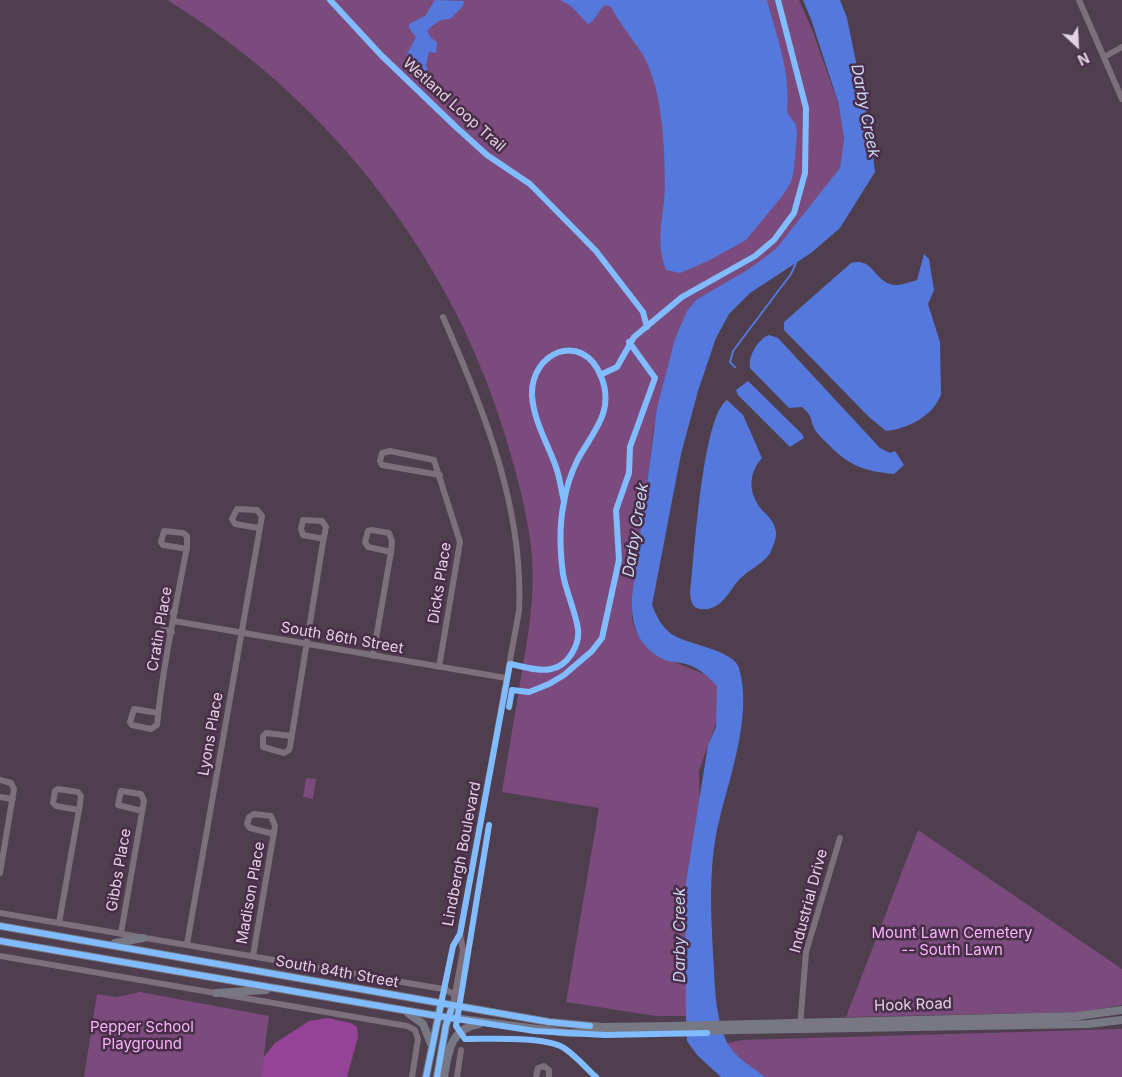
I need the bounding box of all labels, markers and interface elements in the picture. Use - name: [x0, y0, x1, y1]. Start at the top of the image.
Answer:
- north arrow: [1052, 20, 1102, 70]
- text: N: [1075, 49, 1092, 69]
- street label: Wetland Loop Trail: [399, 54, 509, 156]
- water label: Darby Creek: [846, 62, 884, 160]
- water label: Darby Creek: [619, 481, 653, 579]
- street label: Dicks Place: [425, 541, 455, 625]
- street label: Cratin Place: [144, 585, 176, 673]
- street label: South 86th Street: [279, 618, 405, 658]
- street label: Lyons Place: [195, 691, 227, 777]
- street label: Lindbergh Boulevard: [439, 780, 485, 928]
- street label: Gibbs Place: [103, 827, 135, 913]
- street label: Madison Place: [233, 840, 269, 946]
- street label: Industrial Drive: [786, 847, 832, 955]
- water label: Darby Creek: [670, 887, 690, 983]
- park label: Mount Lawn Cemetery -- South Lawn: [871, 924, 1033, 959]
- street label: South 84th Street: [274, 952, 400, 992]
- street label: Hook Road: [874, 995, 952, 1015]
- park label: Pepper School Playground: [90, 1018, 194, 1053]

